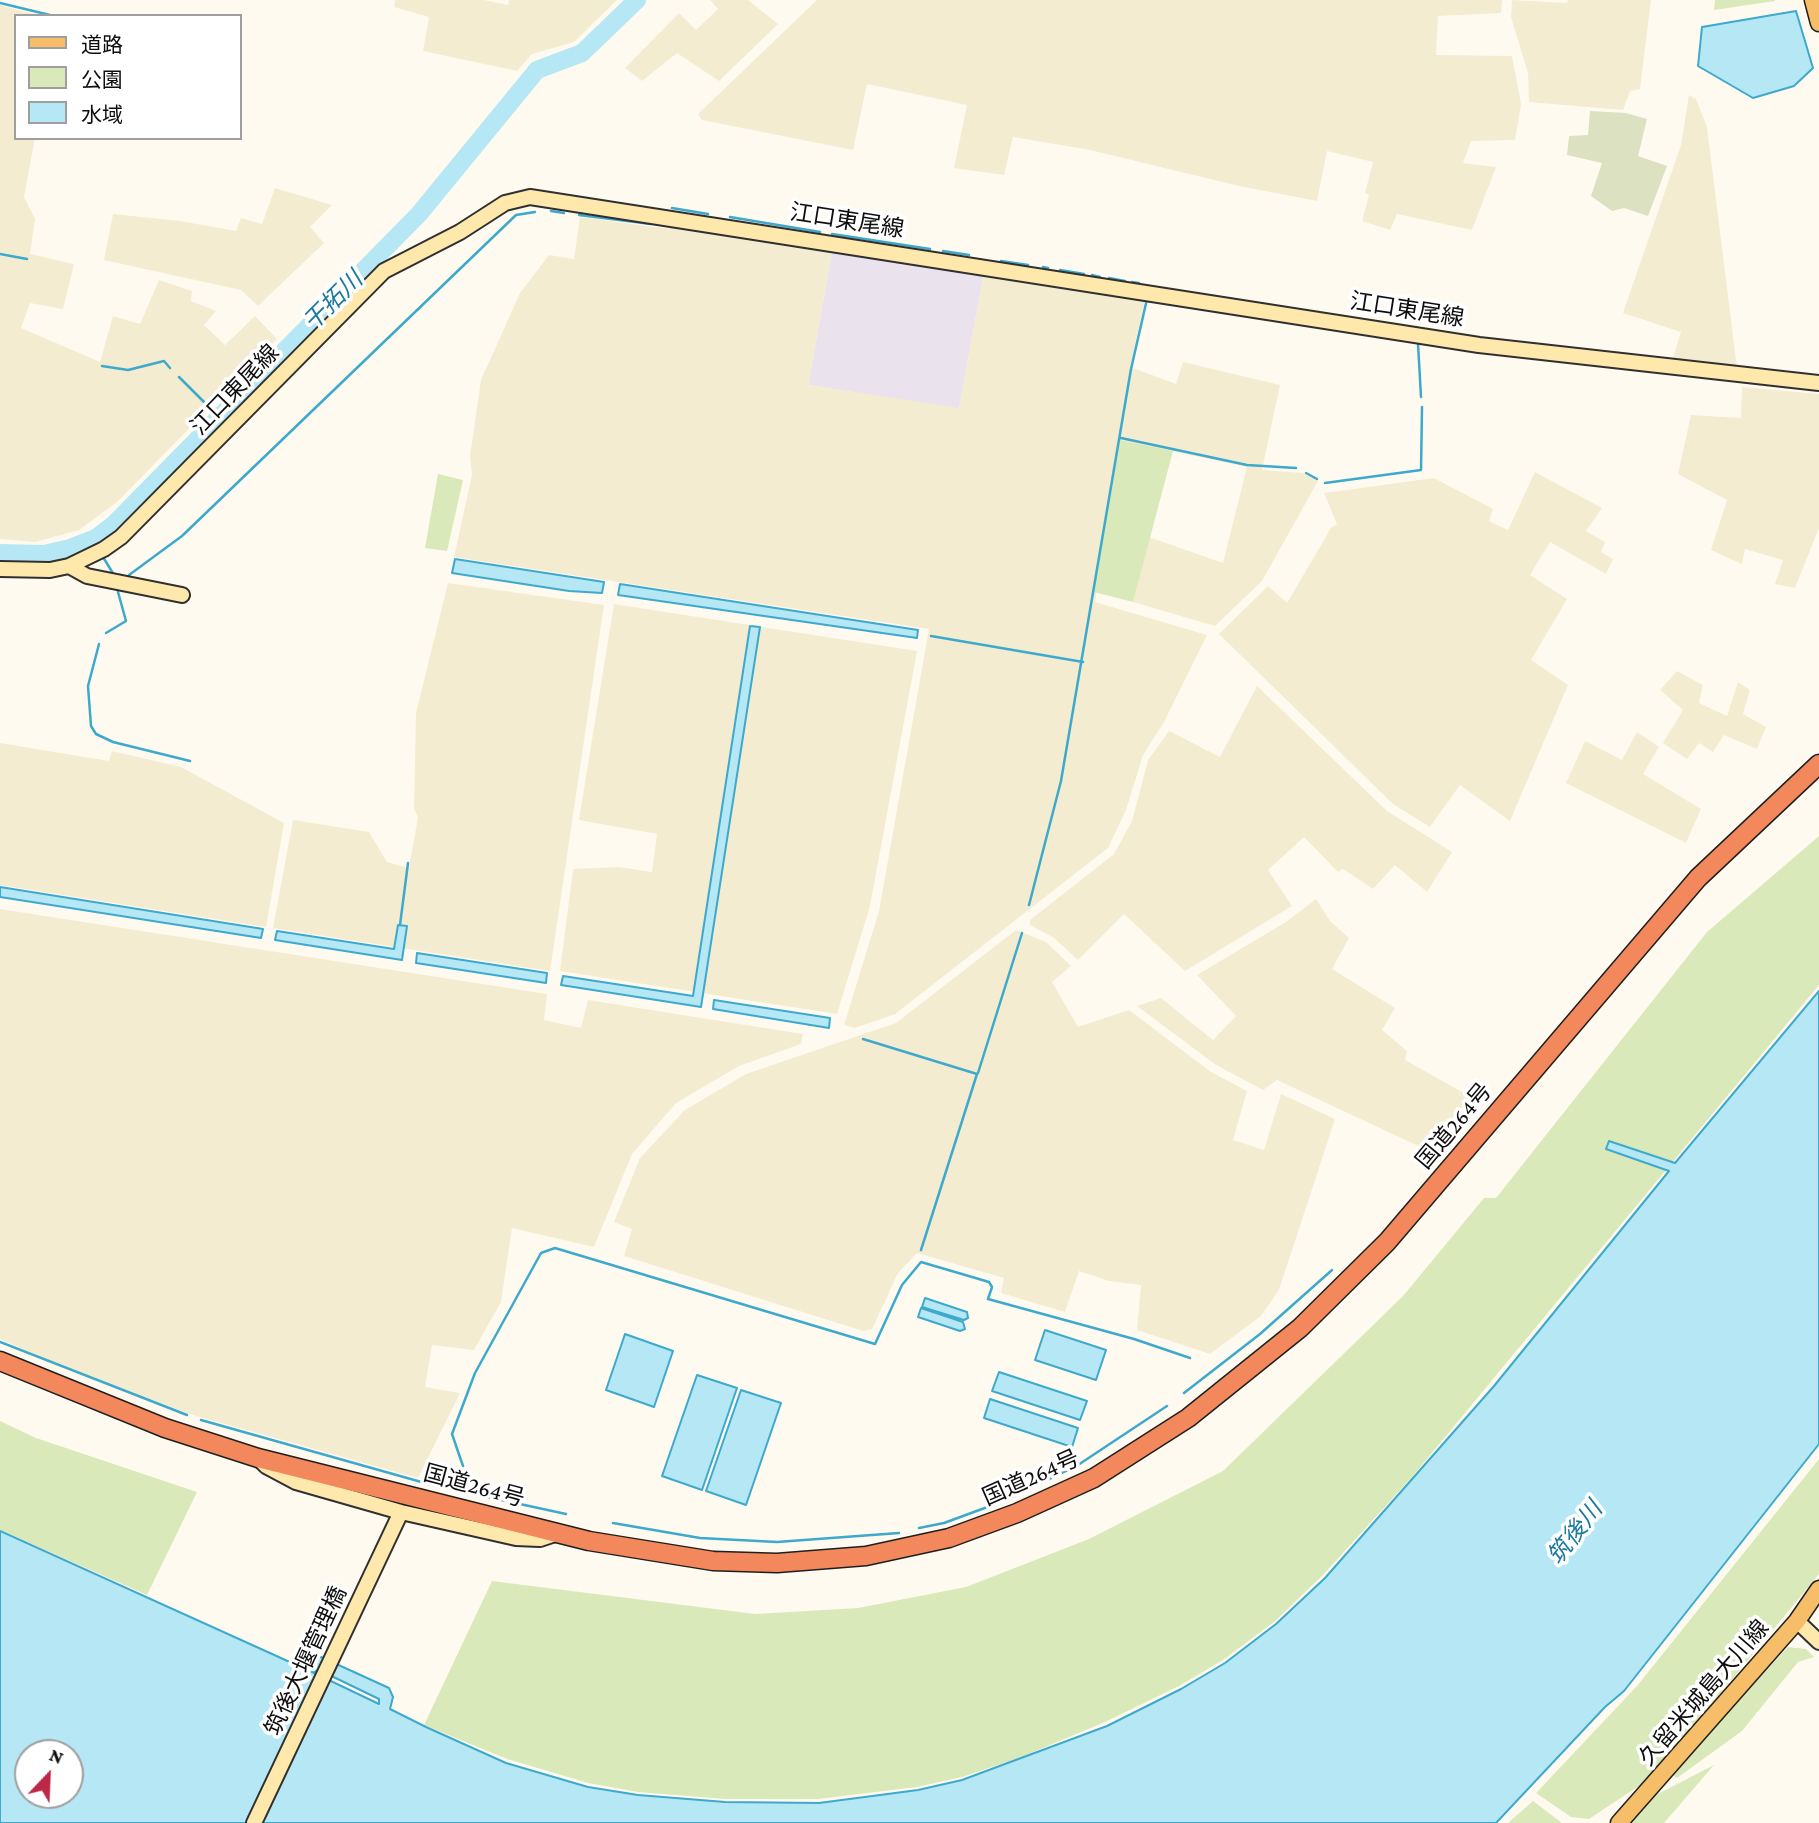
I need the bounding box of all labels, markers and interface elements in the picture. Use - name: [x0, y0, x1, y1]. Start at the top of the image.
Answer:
- legend: [14, 14, 242, 140]
- text: 道路: [81, 33, 123, 57]
- text: 公園: [81, 68, 123, 92]
- text: 水域: [81, 103, 123, 127]
- street label: 江口東尾線: [788, 198, 906, 244]
- water label: 干拓川: [297, 265, 369, 337]
- street label: 江口東尾線: [1348, 287, 1466, 333]
- street label: 江口東尾線: [185, 339, 285, 441]
- street label: 国道264号: [1410, 1078, 1498, 1174]
- street label: 国道264号: [978, 1444, 1084, 1512]
- street label: 国道264号: [420, 1459, 528, 1513]
- water label: 筑後川: [1541, 1496, 1609, 1570]
- street label: 筑後大堰管理橋: [259, 1582, 353, 1740]
- street label: 久留米城島大川線: [1633, 1615, 1775, 1771]
- north arrow: [14, 1739, 84, 1809]
- text: N: [47, 1744, 67, 1768]

